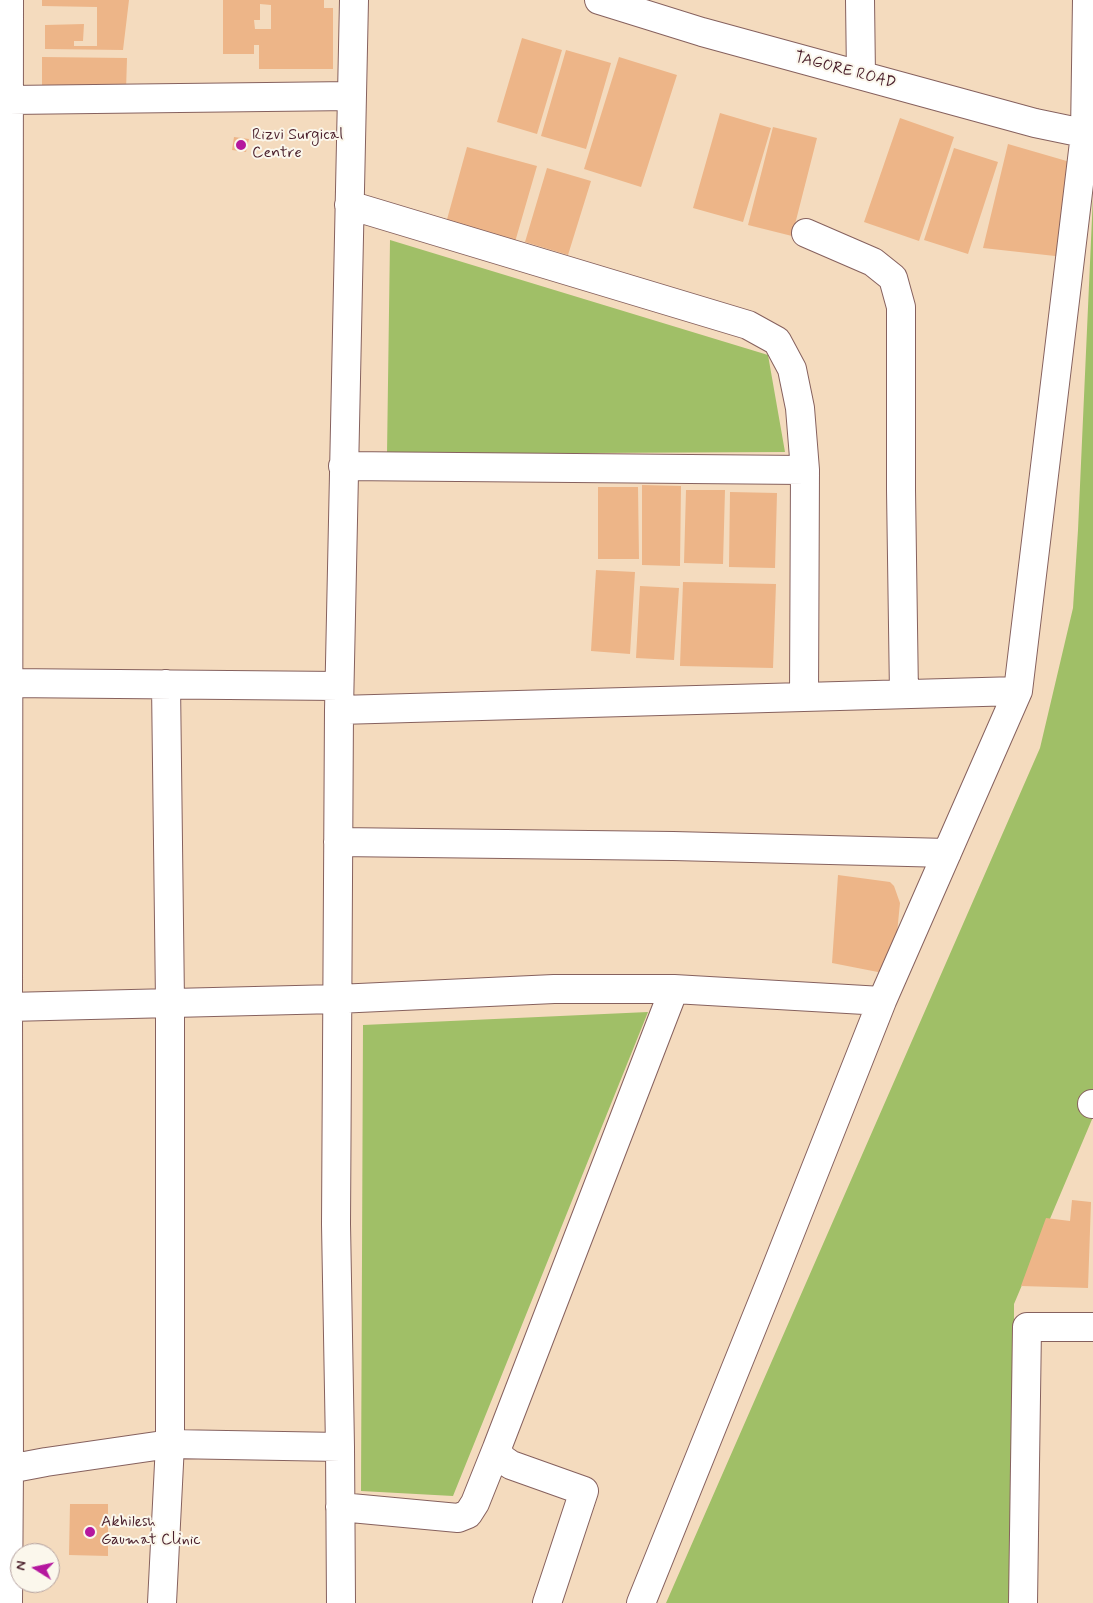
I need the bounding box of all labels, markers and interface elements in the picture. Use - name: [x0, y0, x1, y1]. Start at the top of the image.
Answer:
- street label: TAGORE ROAD: [792, 48, 898, 94]
- place label: Rizvi Surgical Centre: [252, 126, 343, 164]
- marker: Rizvi Surgical Centre: [234, 138, 248, 152]
- place label: Akhilesh Gaumat Clinic: [101, 1513, 201, 1551]
- marker: Akhilesh Gaumat Clinic: [83, 1525, 97, 1539]
- north arrow: [10, 1543, 60, 1593]
- text: N: [12, 1559, 31, 1572]

